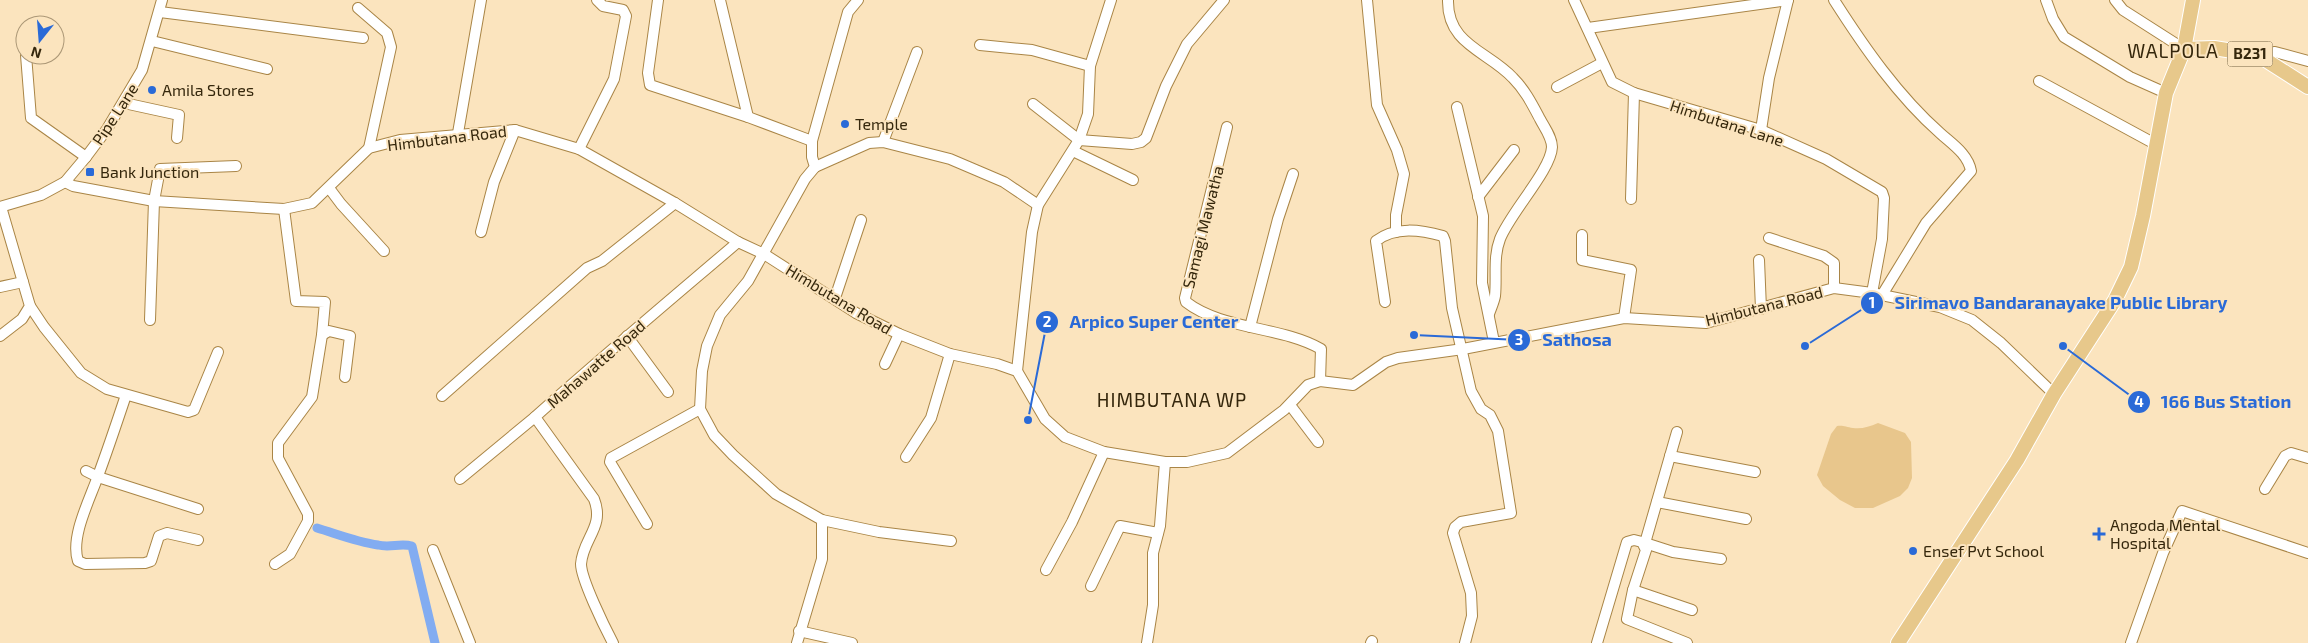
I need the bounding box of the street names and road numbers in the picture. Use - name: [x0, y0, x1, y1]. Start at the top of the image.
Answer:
- road number: B231: [2228, 42, 2272, 66]
- street label: Pipe Lane: [88, 79, 142, 148]
- street label: Himbutana Lane: [1668, 95, 1786, 150]
- street label: Himbutana Road: [386, 121, 508, 154]
- street label: Samagi Mawatha: [1178, 163, 1227, 290]
- street label: Himbutana Road: [783, 259, 896, 338]
- street label: Himbutana Road: [1703, 282, 1825, 329]
- street label: Mahawatte Road: [543, 316, 649, 411]

